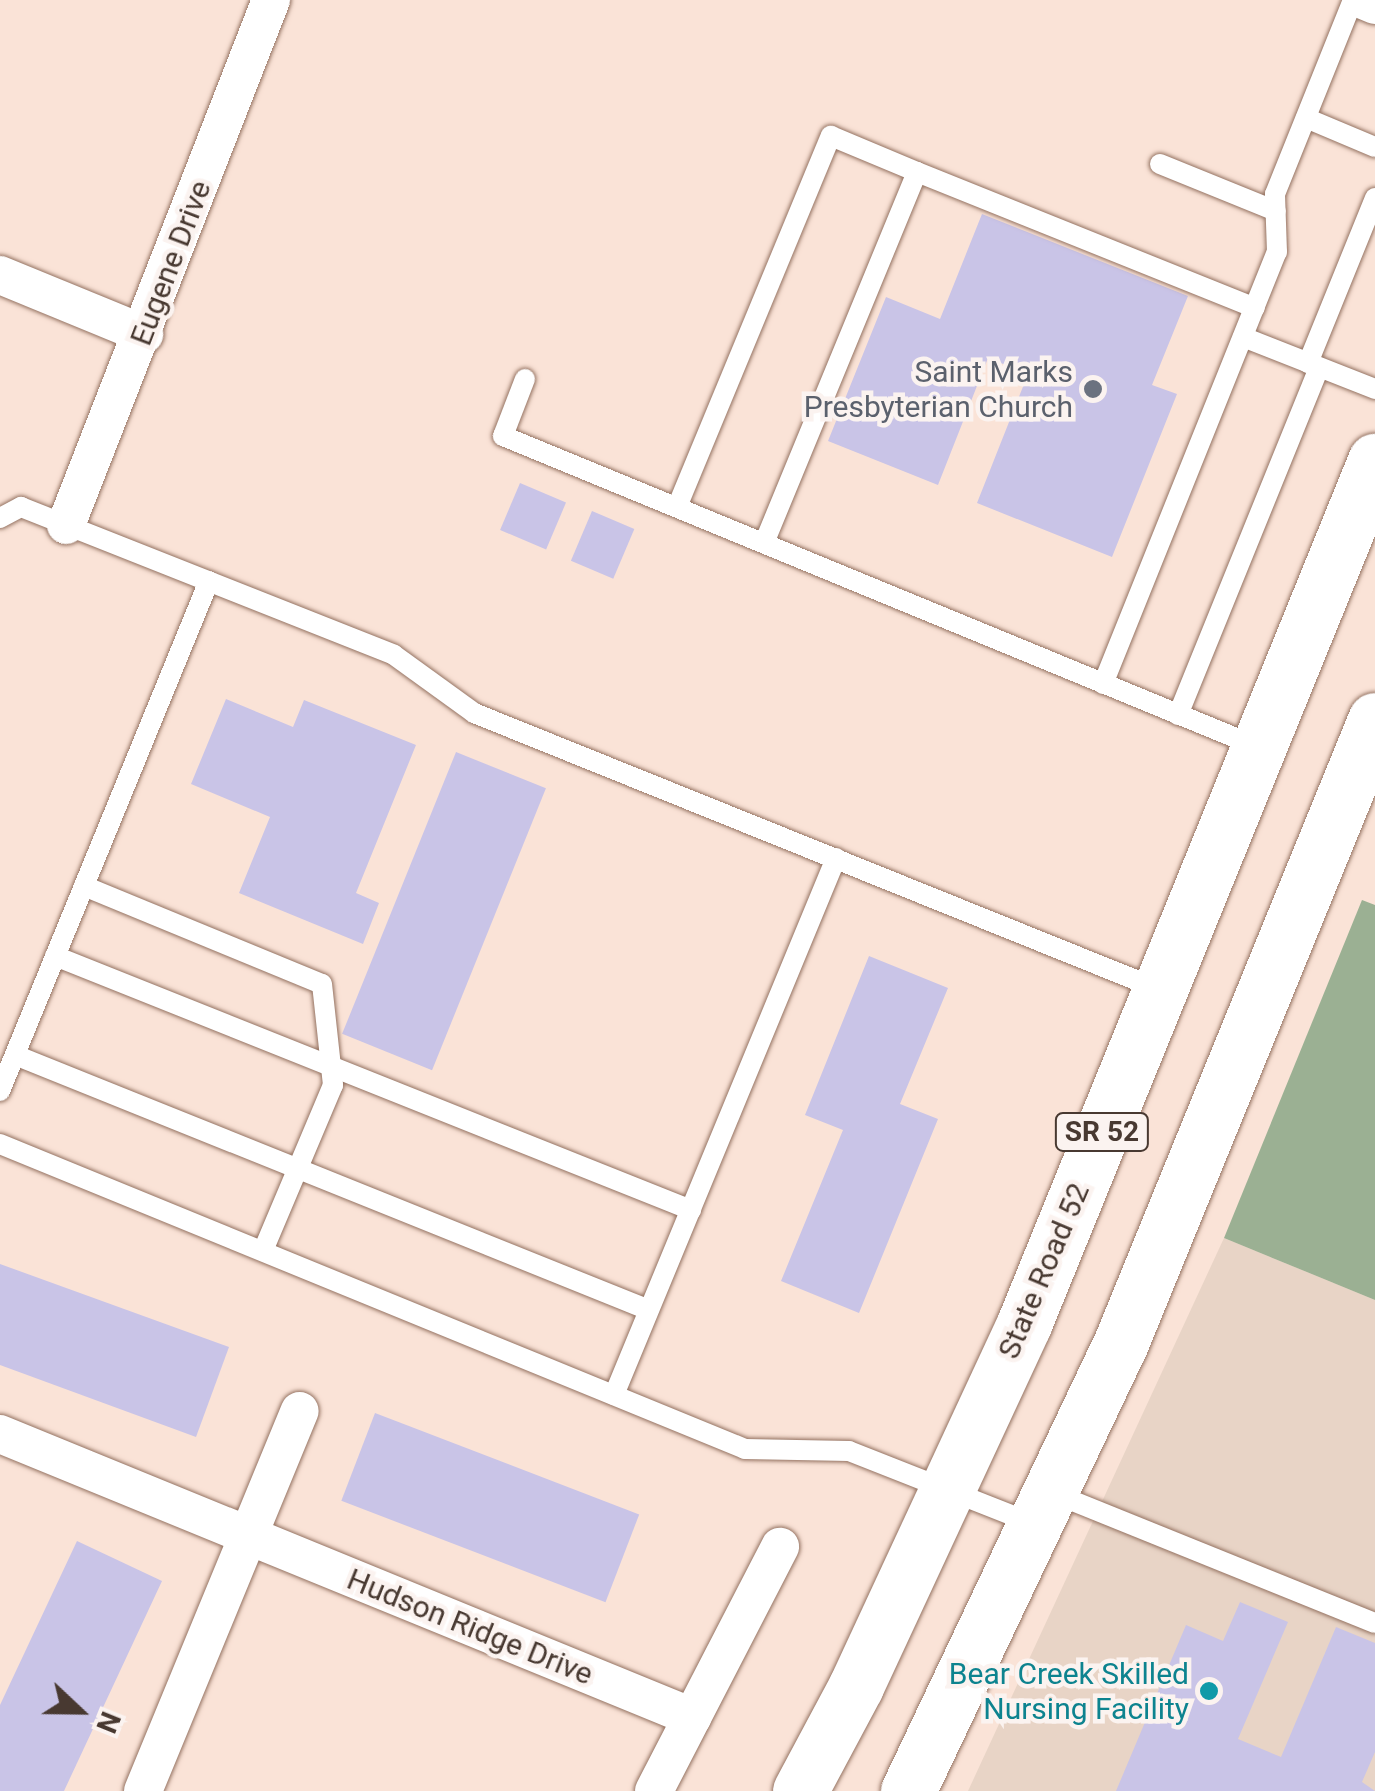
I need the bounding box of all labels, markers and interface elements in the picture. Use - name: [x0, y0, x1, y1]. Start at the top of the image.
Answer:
- street label: Eugene Drive: [123, 176, 219, 350]
- place label: Saint Marks Presbyterian Church: [804, 354, 1073, 424]
- marker: Saint Marks Presbyterian Church: [1082, 378, 1104, 400]
- road number: SR 52: [1054, 1109, 1150, 1155]
- street label: State Road 52: [991, 1178, 1097, 1364]
- street label: Hudson Ridge Drive: [342, 1561, 598, 1693]
- place label: Bear Creek Skilled Nursing Facility: [949, 1656, 1189, 1726]
- north arrow: [30, 1661, 130, 1761]
- marker: Bear Creek Skilled Nursing Facility: [1198, 1680, 1220, 1702]
- text: N: [89, 1707, 127, 1738]

